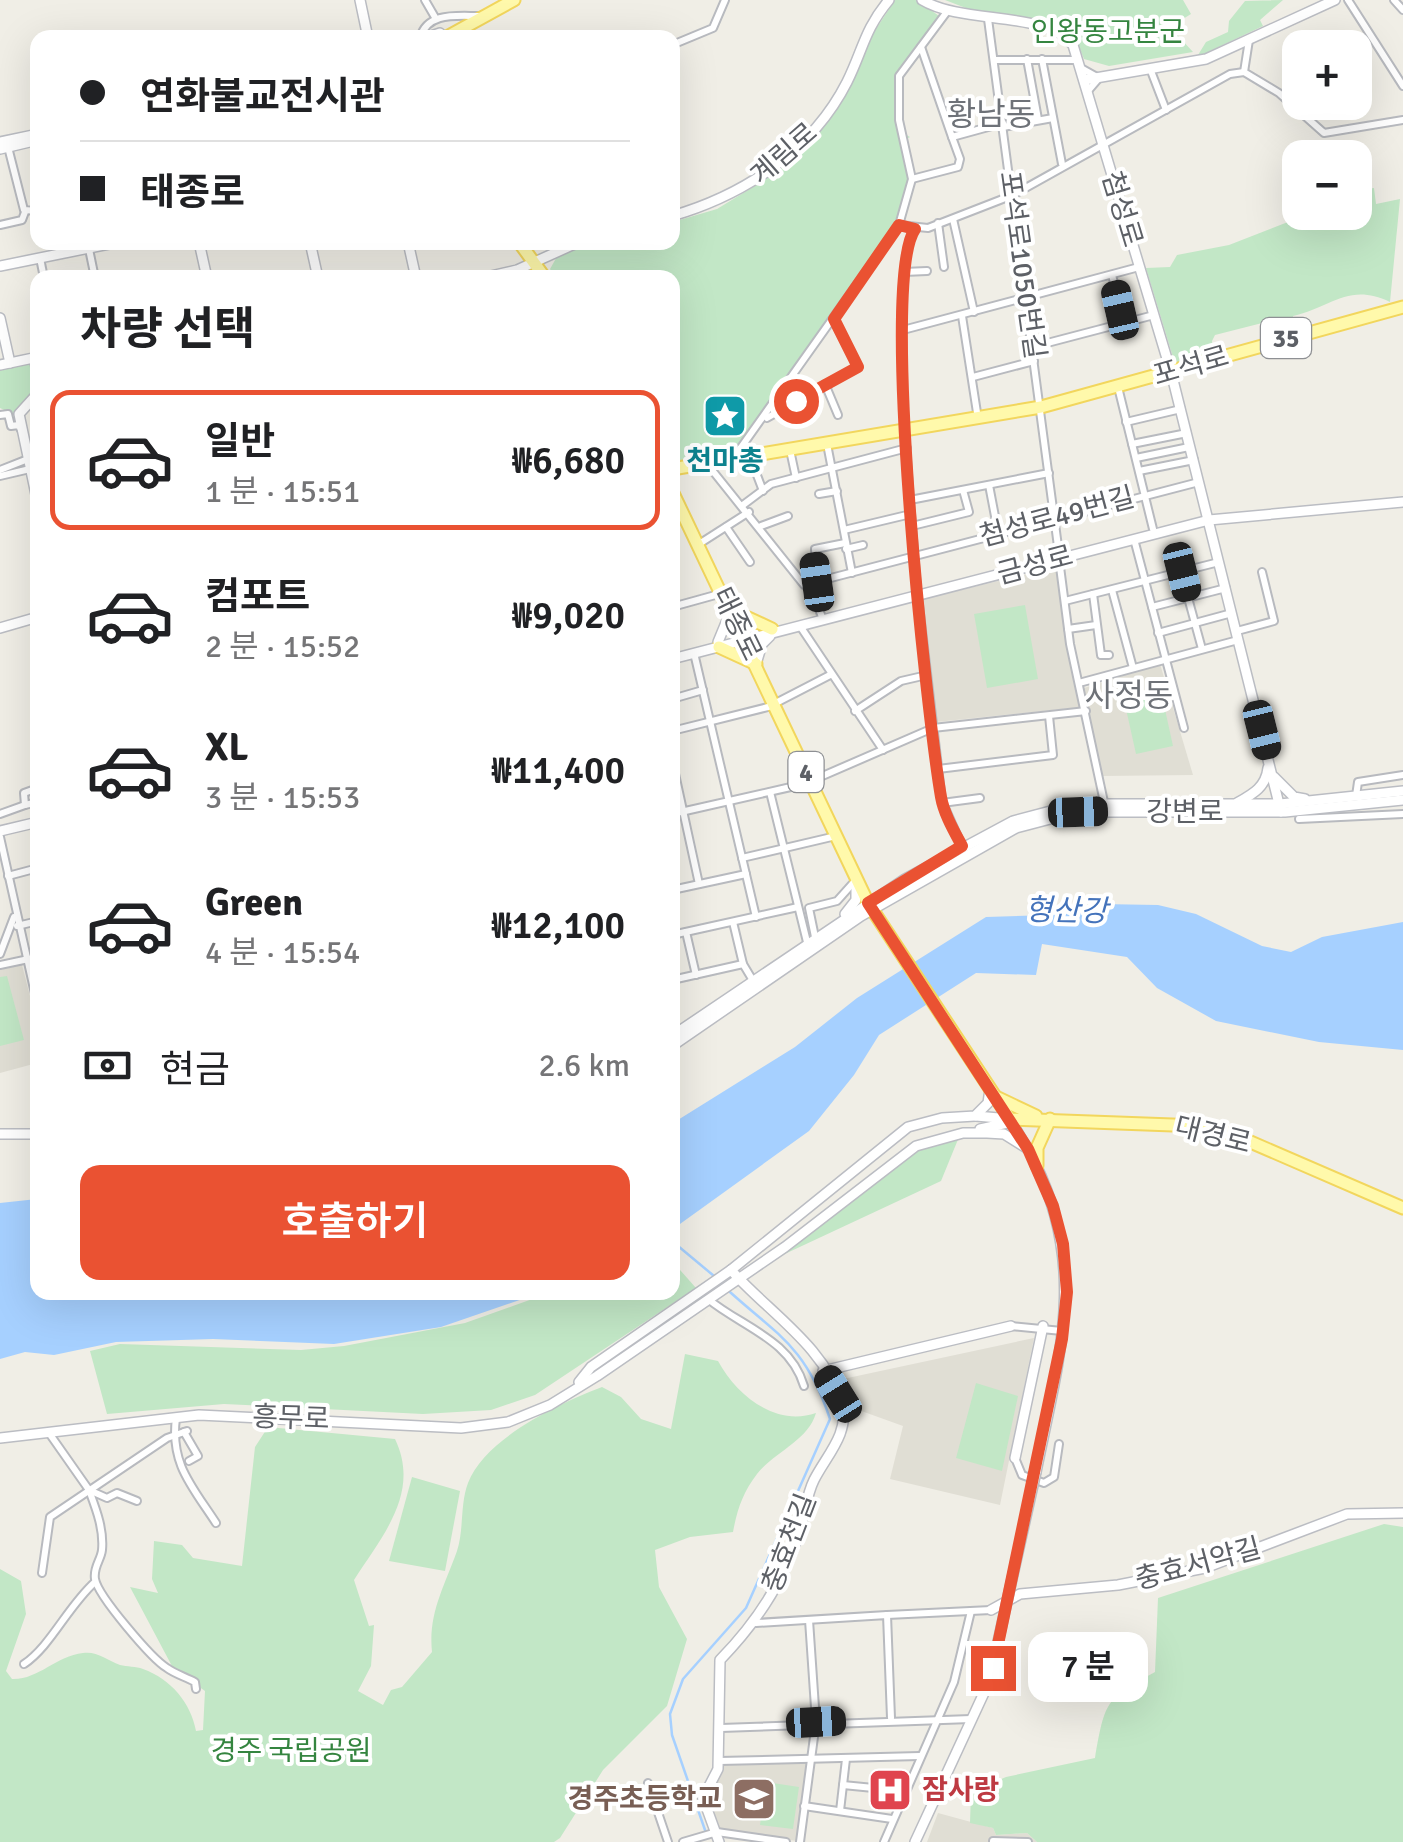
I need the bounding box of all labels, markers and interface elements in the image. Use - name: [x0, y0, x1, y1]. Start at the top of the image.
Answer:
- park label: 인왕동고분군: [1031, 15, 1185, 49]
- map controls: [1282, 30, 1372, 230]
- button: +: [1282, 30, 1372, 120]
- text: 연화불교전시관: [140, 73, 385, 120]
- district label: 황남동: [947, 95, 1035, 134]
- street label: 계림로: [744, 116, 824, 192]
- button: −: [1282, 140, 1372, 230]
- street label: 첨성로: [1094, 167, 1150, 251]
- text: 태종로: [140, 169, 245, 216]
- street label: 포석로1050번길: [992, 169, 1052, 361]
- car: [1099, 277, 1141, 343]
- text: 차량 선택: [80, 302, 256, 357]
- road number: 35: [1261, 318, 1311, 358]
- street label: 포석로: [1149, 339, 1233, 393]
- route start: [774, 379, 819, 424]
- place icon: 천마총: [702, 393, 748, 439]
- icon: car: [85, 415, 175, 505]
- text: 일반: [205, 418, 275, 465]
- text: ₩6,680: [512, 437, 625, 484]
- place label: 천마총: [686, 444, 764, 478]
- text: 1 분 · 15:51: [205, 472, 360, 511]
- street label: 첨성로49번길: [976, 480, 1138, 554]
- street label: 금성로: [993, 539, 1077, 591]
- car: [1160, 539, 1204, 605]
- car: [798, 550, 836, 614]
- icon: car: [85, 570, 175, 660]
- text: 컴포트: [205, 573, 310, 620]
- street label: 태종로: [705, 582, 769, 666]
- text: ₩9,020: [512, 592, 625, 639]
- text: 2 분 · 15:52: [205, 627, 360, 666]
- district label: 사정동: [1085, 676, 1173, 715]
- car: [1240, 697, 1284, 763]
- text: XL: [205, 724, 248, 771]
- icon: car: [85, 725, 175, 815]
- text: ₩11,400: [491, 747, 625, 794]
- road number: 4: [788, 752, 824, 792]
- text: 3 분 · 15:53: [205, 778, 360, 817]
- street label: 강변로: [1146, 795, 1224, 829]
- car: [1047, 796, 1109, 828]
- text: Green: [205, 879, 303, 926]
- icon: car: [85, 880, 175, 970]
- water label: 형산강: [1024, 892, 1111, 930]
- text: ₩12,100: [491, 902, 625, 949]
- text: 4 분 · 15:54: [205, 933, 360, 972]
- icon: cash: [80, 1038, 135, 1093]
- text: 현금: [160, 1046, 230, 1093]
- text: 2.6 km: [538, 1046, 630, 1085]
- street label: 대경로: [1171, 1109, 1255, 1161]
- button: 호출하기: [80, 1165, 630, 1280]
- car: [809, 1361, 867, 1427]
- street label: 흥무로: [252, 1400, 330, 1436]
- street label: 충효천길: [755, 1489, 823, 1597]
- street label: 충효서악길: [1131, 1531, 1265, 1597]
- callout: 7 분: [1028, 1633, 1148, 1703]
- route end: [971, 1646, 1016, 1691]
- text: 7 분: [1061, 1647, 1115, 1686]
- car: [785, 1705, 847, 1739]
- park label: 경주 국립공원: [211, 1734, 371, 1768]
- hospital icon: 잠사랑: [867, 1767, 913, 1813]
- place label: 잠사랑: [922, 1773, 999, 1807]
- school or university icon: 경주초등학교: [731, 1776, 777, 1822]
- place label: 경주초등학교: [567, 1782, 722, 1816]

